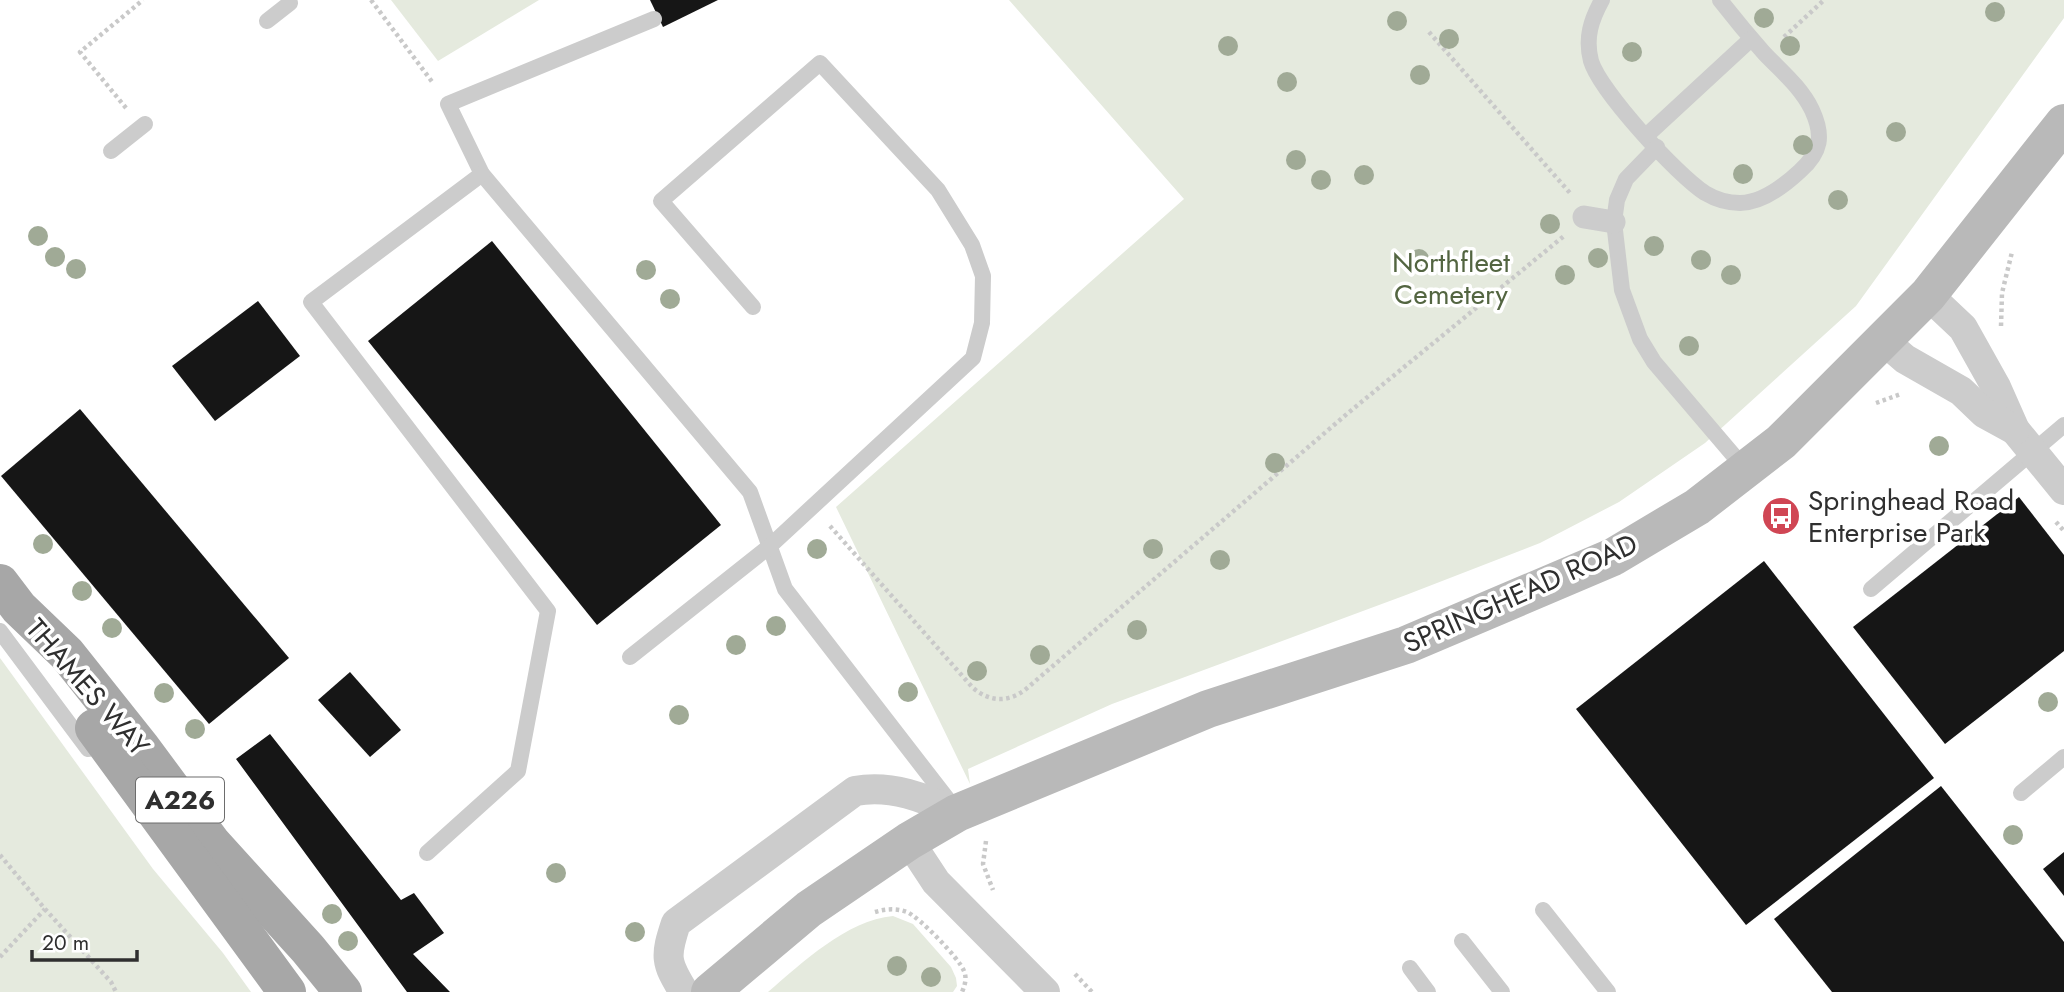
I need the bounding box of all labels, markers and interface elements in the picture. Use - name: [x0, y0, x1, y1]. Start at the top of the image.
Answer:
- park label: Northfleet Cemetery: [1392, 242, 1510, 315]
- place label: Springhead Road Enterprise Park: [1808, 480, 2014, 553]
- bus stop icon: Springhead Road Enterprise Park: [1760, 495, 1802, 537]
- street label: SPRINGHEAD ROAD: [1397, 523, 1644, 664]
- street label: THAMES WAY: [16, 610, 159, 765]
- road number: A226: [136, 778, 224, 822]
- scale bar: [32, 918, 136, 962]
- text: 20 m: [42, 928, 89, 958]

